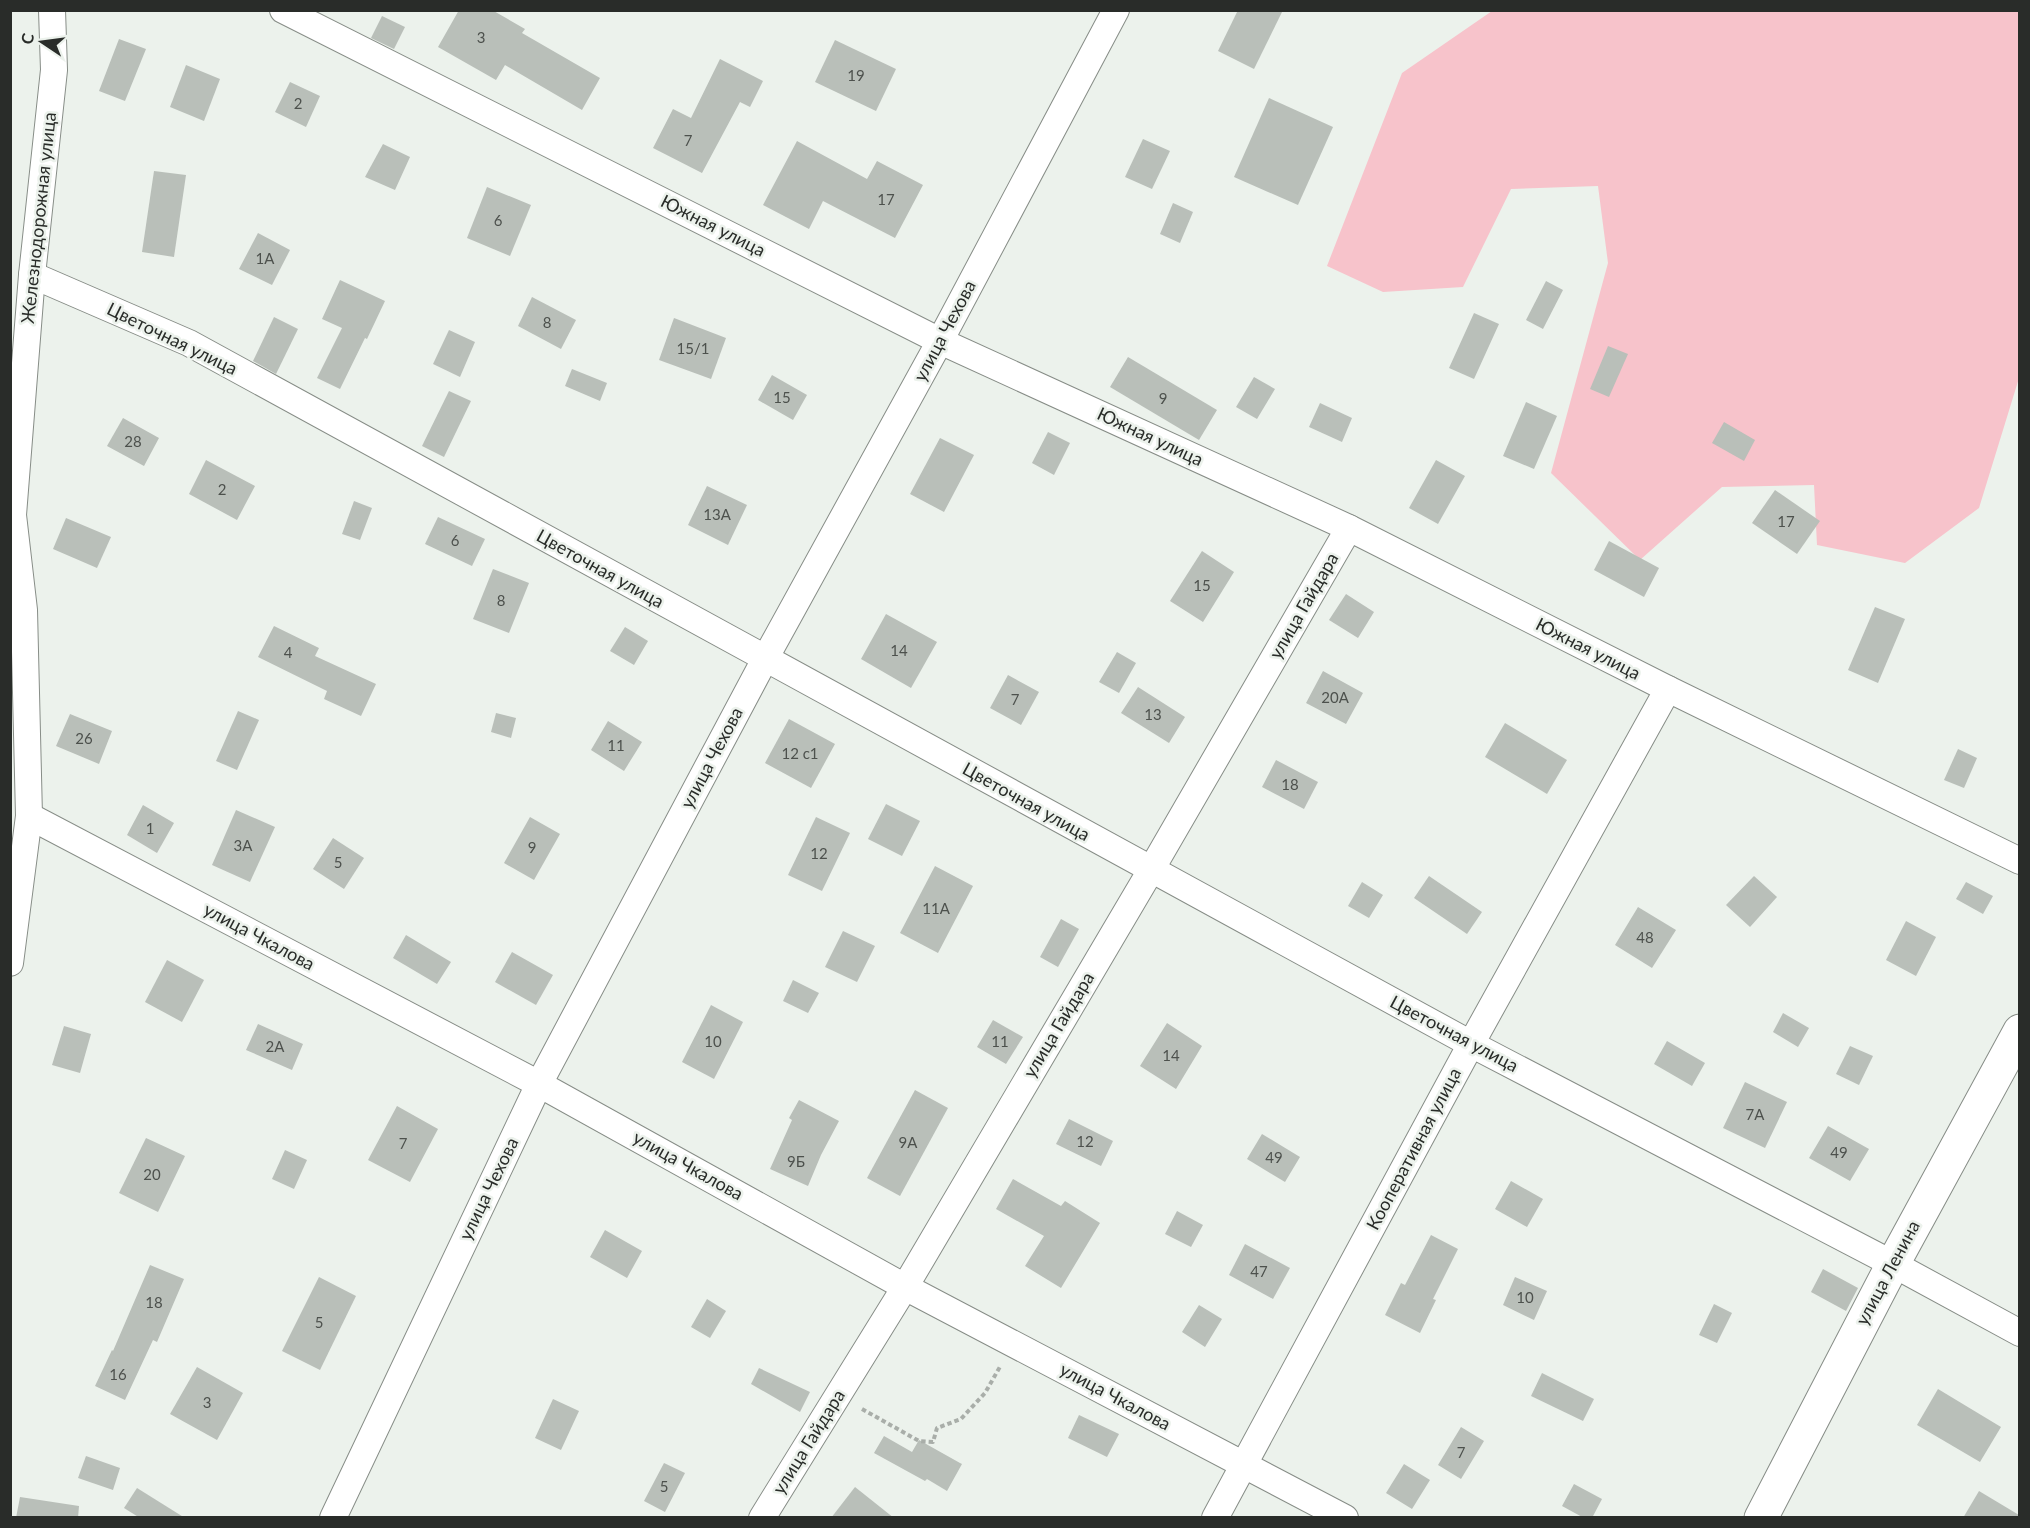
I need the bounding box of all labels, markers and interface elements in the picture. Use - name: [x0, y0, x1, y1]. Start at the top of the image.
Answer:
- north arrow: [12, 12, 72, 72]
- house number: 3: [477, 28, 485, 46]
- text: С: [16, 31, 37, 46]
- house number: 19: [847, 66, 865, 84]
- house number: 2: [294, 94, 302, 112]
- street label: Железнодорожная улица: [16, 111, 60, 325]
- house number: 7: [684, 131, 693, 149]
- street label: Южная улица: [658, 189, 769, 261]
- house number: 17: [877, 190, 895, 208]
- house number: 6: [494, 211, 503, 229]
- house number: 1А: [256, 249, 275, 267]
- street label: улица Чехова: [908, 276, 980, 385]
- street label: Цветочная улица: [104, 297, 241, 379]
- house number: 8: [543, 313, 551, 331]
- house number: 15/1: [677, 339, 709, 357]
- house number: 15: [773, 388, 791, 406]
- house number: 9: [1159, 389, 1167, 407]
- street label: Южная улица: [1094, 402, 1207, 470]
- house number: 28: [124, 432, 142, 450]
- house number: 2: [218, 480, 226, 498]
- house number: 13А: [703, 505, 732, 523]
- house number: 17: [1777, 512, 1795, 530]
- street label: Цветочная улица: [533, 524, 668, 612]
- house number: 6: [451, 531, 460, 549]
- street label: улица Гайдара: [1264, 548, 1342, 663]
- house number: 15: [1193, 576, 1211, 594]
- house number: 8: [497, 591, 505, 609]
- street label: Южная улица: [1533, 612, 1644, 684]
- house number: 14: [890, 641, 908, 659]
- house number: 4: [284, 643, 293, 661]
- house number: 20А: [1321, 688, 1350, 706]
- house number: 7: [1011, 690, 1020, 708]
- street label: улица Чехова: [675, 703, 747, 812]
- house number: 13: [1144, 705, 1162, 723]
- house number: 26: [75, 729, 93, 747]
- house number: 11: [607, 736, 625, 754]
- house number: 12 с1: [781, 744, 819, 762]
- street label: Цветочная улица: [959, 757, 1094, 845]
- house number: 18: [1281, 775, 1299, 793]
- house number: 1: [146, 819, 154, 837]
- house number: 3А: [234, 836, 253, 854]
- house number: 9: [528, 838, 536, 856]
- house number: 12: [810, 844, 828, 862]
- house number: 5: [334, 853, 342, 871]
- street label: улица Чкалова: [200, 898, 319, 975]
- house number: 11А: [922, 899, 951, 917]
- house number: 48: [1636, 928, 1654, 946]
- street label: улица Гайдара: [1018, 968, 1098, 1081]
- street label: Цветочная улица: [1387, 990, 1522, 1076]
- house number: 10: [704, 1032, 722, 1050]
- house number: 11: [991, 1032, 1009, 1050]
- house number: 2А: [266, 1037, 285, 1055]
- house number: 14: [1162, 1046, 1180, 1064]
- street label: Кооперативная улица: [1361, 1064, 1465, 1233]
- house number: 7А: [1746, 1105, 1765, 1123]
- street label: улица Чкалова: [630, 1126, 747, 1204]
- house number: 12: [1076, 1132, 1094, 1150]
- house number: 9А: [899, 1133, 918, 1151]
- house number: 7: [399, 1134, 408, 1152]
- street label: улица Чехова: [454, 1134, 522, 1243]
- house number: 49: [1830, 1143, 1848, 1161]
- house number: 49: [1265, 1148, 1283, 1166]
- house number: 9Б: [787, 1152, 805, 1170]
- house number: 20: [143, 1165, 161, 1183]
- street label: улица Ленина: [1850, 1216, 1924, 1329]
- house number: 47: [1250, 1262, 1268, 1280]
- house number: 10: [1516, 1288, 1534, 1306]
- house number: 18: [145, 1293, 163, 1311]
- house number: 5: [315, 1313, 323, 1331]
- street label: улица Чкалова: [1056, 1358, 1175, 1435]
- house number: 16: [109, 1365, 127, 1383]
- street label: улица Гайдара: [767, 1385, 849, 1498]
- house number: 3: [203, 1393, 211, 1411]
- house number: 7: [1457, 1443, 1466, 1461]
- house number: 5: [660, 1477, 668, 1495]

